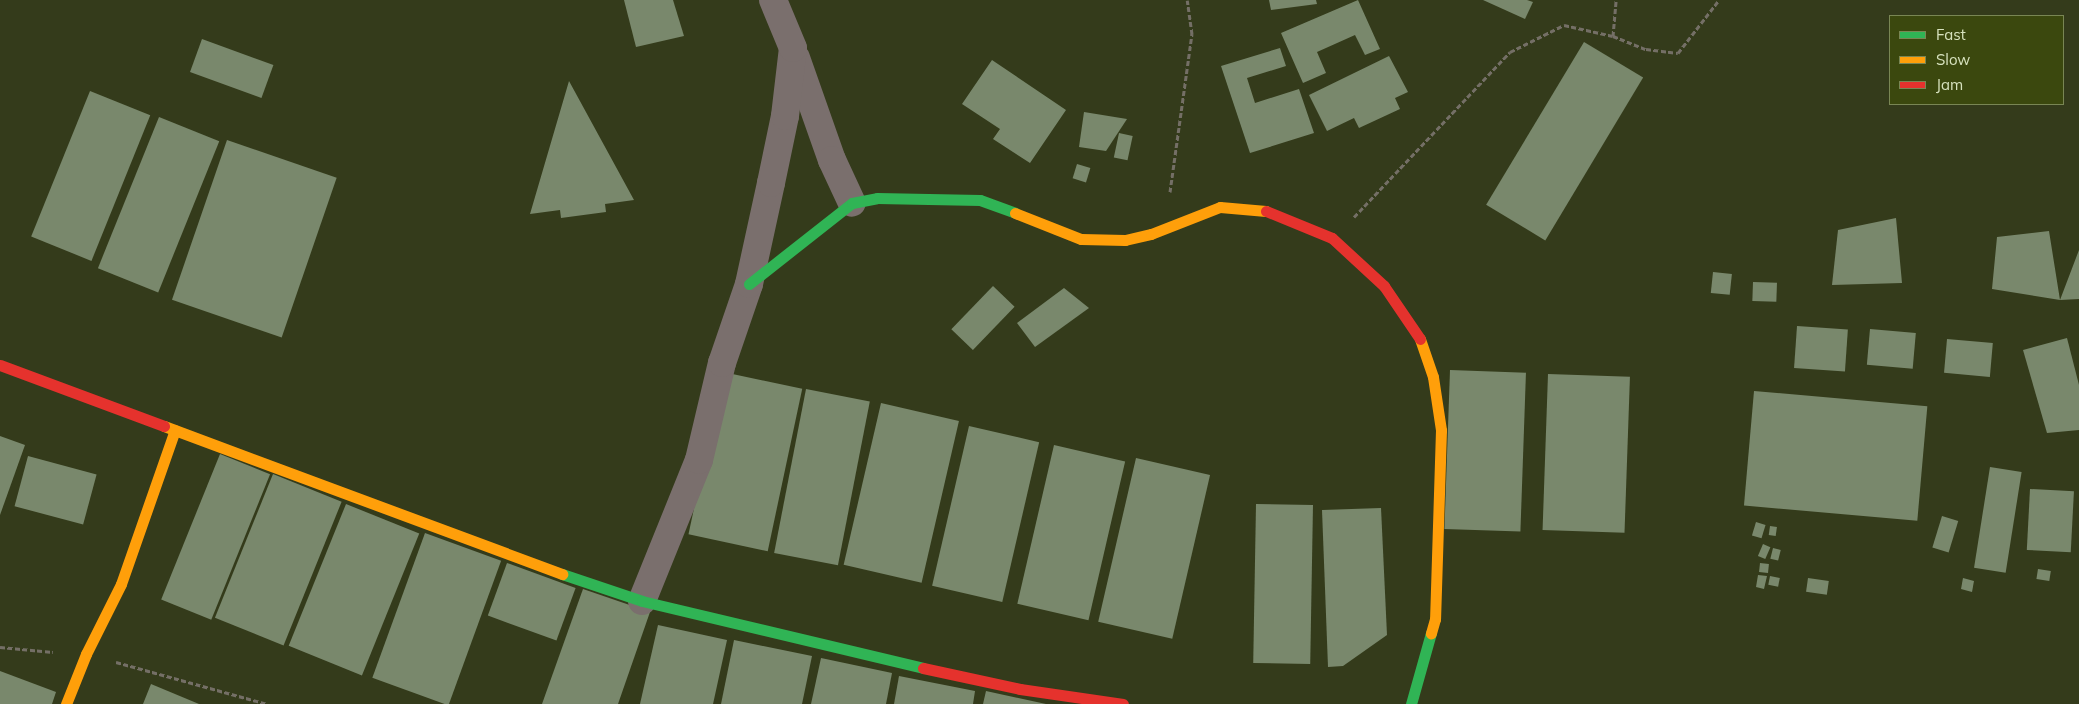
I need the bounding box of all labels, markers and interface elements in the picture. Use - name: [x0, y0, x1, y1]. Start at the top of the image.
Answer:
- legend: [1889, 15, 2064, 105]
- text: Fast: [1936, 25, 1966, 44]
- text: Slow: [1936, 50, 1970, 69]
- text: Jam: [1936, 75, 1963, 94]

